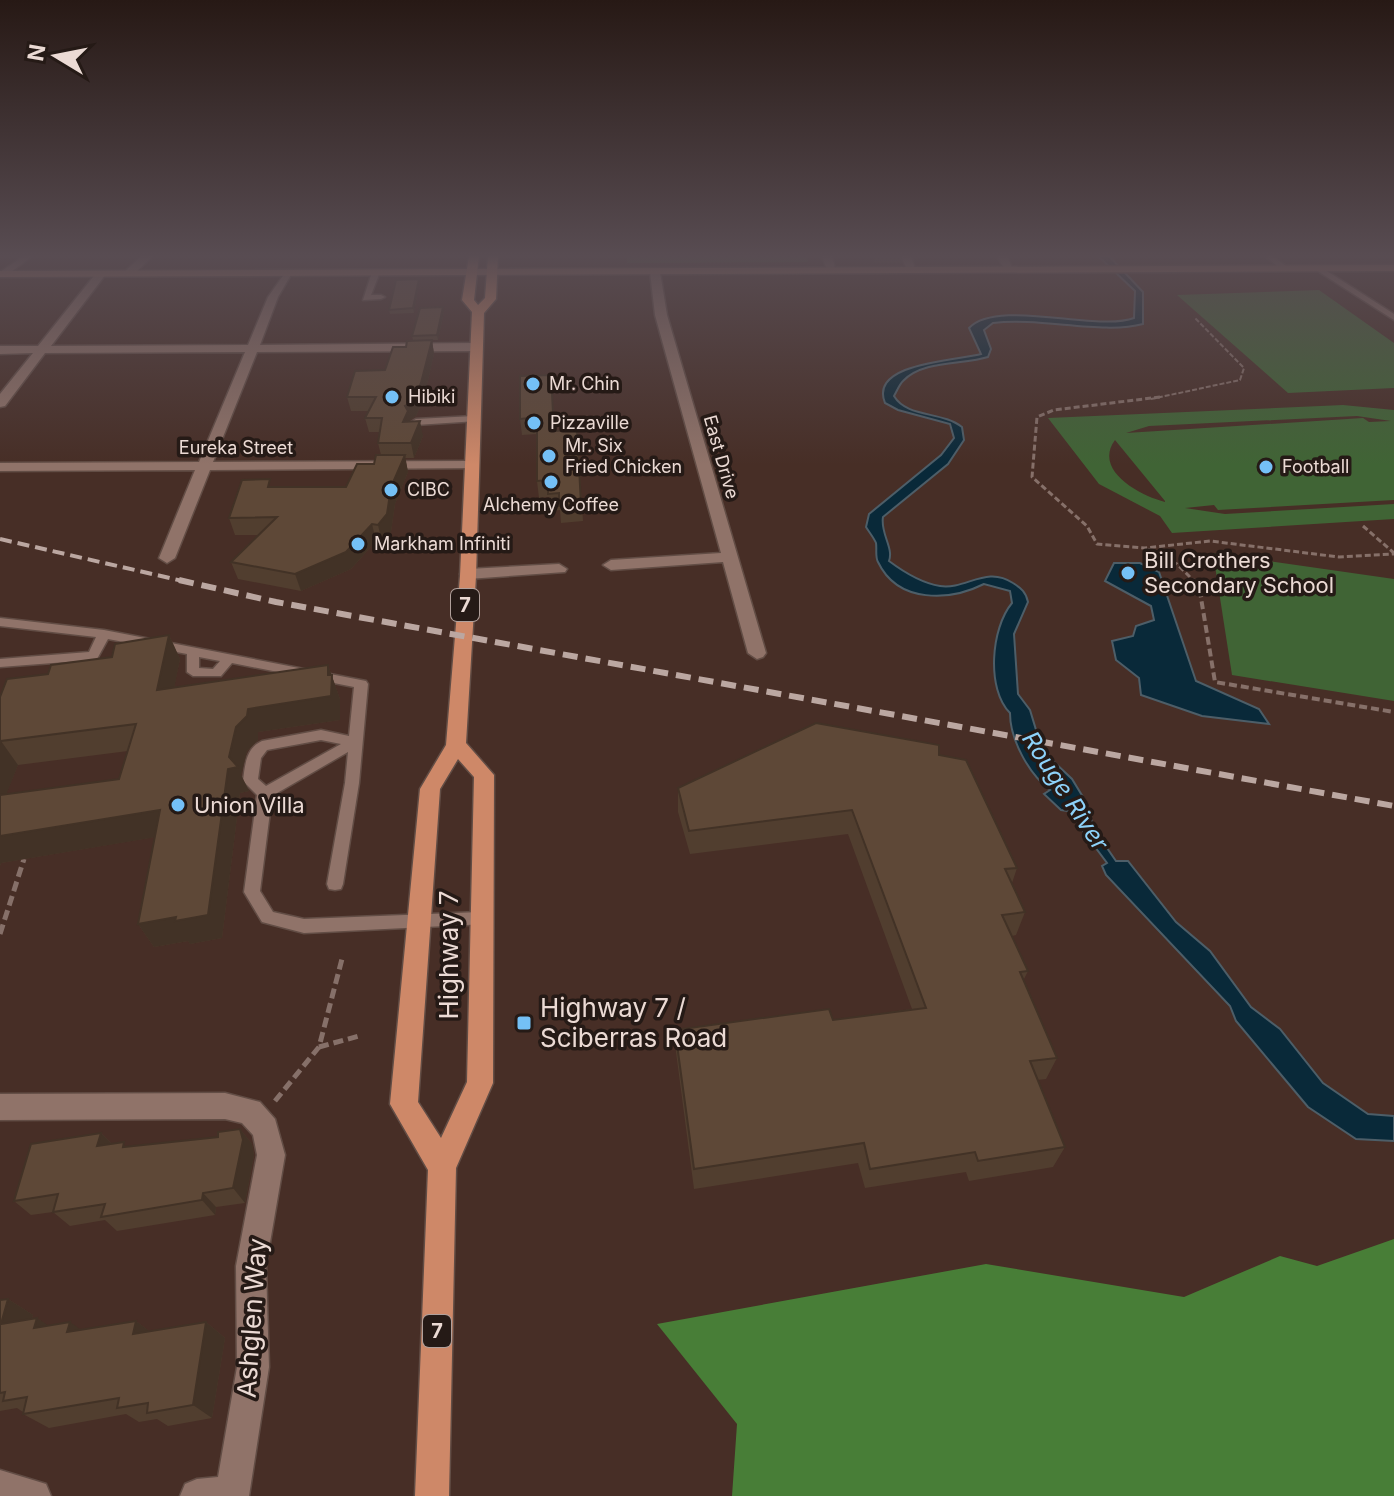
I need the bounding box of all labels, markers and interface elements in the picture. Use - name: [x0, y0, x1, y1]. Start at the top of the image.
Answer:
- north arrow: [16, 16, 96, 96]
- text: N: [22, 42, 51, 63]
- place label: Mr. Chin: [549, 373, 620, 394]
- marker: Mr. Chin: [524, 375, 542, 393]
- place label: Hibiki: [408, 386, 455, 407]
- marker: Hibiki: [383, 388, 401, 406]
- place label: Pizzaville: [550, 412, 629, 433]
- street label: East Drive: [700, 413, 743, 501]
- marker: Pizzaville: [525, 414, 543, 432]
- place label: Mr. Six Fried Chicken: [565, 435, 682, 477]
- street label: Eureka Street: [179, 437, 293, 458]
- marker: Mr. Six Fried Chicken: [540, 447, 558, 465]
- place label: Football: [1282, 456, 1349, 477]
- marker: Football: [1257, 458, 1275, 476]
- marker: Alchemy Coffee: [542, 473, 560, 491]
- place label: CIBC: [407, 479, 450, 500]
- marker: CIBC: [382, 481, 400, 499]
- place label: Alchemy Coffee: [483, 494, 619, 515]
- place label: Markham Infiniti: [374, 533, 511, 554]
- marker: Markham Infiniti: [349, 535, 367, 553]
- place label: Bill Crothers Secondary School: [1144, 547, 1334, 598]
- marker: Bill Crothers Secondary School: [1119, 564, 1137, 582]
- road number: 7: [451, 589, 479, 621]
- water label: Rouge River: [1016, 726, 1115, 857]
- place label: Union Villa: [194, 792, 305, 818]
- marker: Union Villa: [169, 796, 187, 814]
- street label: Highway 7: [433, 890, 464, 1020]
- place label: Highway 7 / Sciberras Road: [540, 992, 727, 1053]
- marker: Highway 7 / Sciberras Road: [515, 1014, 533, 1032]
- street label: Ashglen Way: [230, 1237, 273, 1399]
- road number: 7: [423, 1315, 451, 1347]

